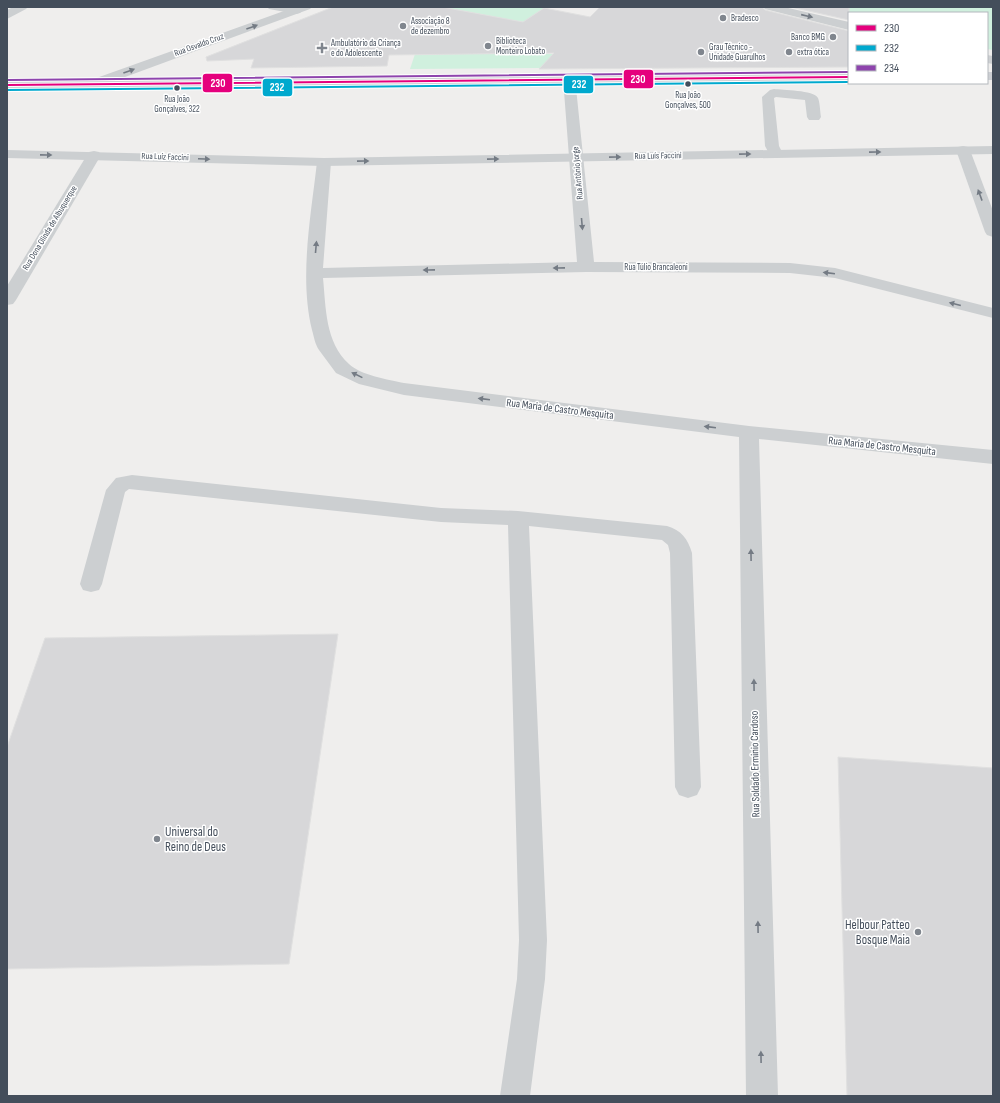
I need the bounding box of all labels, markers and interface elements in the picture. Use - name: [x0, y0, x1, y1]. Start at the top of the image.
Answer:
- legend: [848, 12, 988, 84]
- marker: Bradesco: [718, 13, 728, 23]
- place label: Bradesco: [731, 13, 759, 24]
- one-way arrow: [801, 13, 813, 19]
- place label: Associação 8 de dezembro: [410, 16, 450, 37]
- marker: Associação 8 de dezembro: [398, 21, 408, 31]
- text: 230: [884, 21, 899, 36]
- one-way arrow: [246, 23, 258, 29]
- street label: Rua Osvaldo Cruz: [173, 31, 226, 59]
- place label: Banco BMG: [791, 32, 825, 43]
- marker: Banco BMG: [828, 32, 838, 42]
- place label: Biblioteca Monteiro Lobato: [496, 36, 545, 57]
- place label: Ambulatório da Criança e do Adolescente: [330, 38, 401, 59]
- marker: Biblioteca Monteiro Lobato: [483, 41, 493, 51]
- text: 232: [884, 41, 899, 56]
- marker: Ambulatório da Criança e do Adolescente: [316, 42, 328, 54]
- place label: Grau Técnico - Unidade Guarulhos: [709, 42, 766, 63]
- marker: Grau Técnico - Unidade Guarulhos: [696, 47, 706, 57]
- marker: extra ótica: [784, 47, 794, 57]
- place label: extra ótica: [797, 47, 829, 58]
- text: 234: [884, 61, 899, 76]
- one-way arrow: [124, 67, 136, 73]
- line badge: 230: [623, 69, 654, 89]
- line badge: 230: [202, 73, 233, 93]
- text: 230: [631, 73, 646, 86]
- line badge: 232: [563, 75, 594, 94]
- text: 230: [211, 77, 226, 90]
- line badge: 232: [262, 78, 293, 97]
- text: 232: [572, 78, 586, 91]
- marker: Rua João Gonçalves, 500: [683, 79, 693, 89]
- text: 232: [270, 81, 284, 94]
- marker: Rua João Gonçalves, 322: [172, 83, 182, 93]
- place label: Rua João Gonçalves, 500: [665, 90, 711, 111]
- place label: Rua João Gonçalves, 322: [154, 94, 200, 115]
- street label: Rua Antônio Jorge: [570, 146, 586, 200]
- one-way arrow: [869, 149, 882, 155]
- street label: Rua Luís Faccini: [634, 150, 682, 162]
- street label: Rua Luíz Faccini: [141, 151, 189, 163]
- one-way arrow: [739, 151, 751, 158]
- one-way arrow: [40, 152, 53, 158]
- one-way arrow: [609, 154, 622, 160]
- one-way arrow: [198, 155, 210, 162]
- one-way arrow: [487, 156, 500, 162]
- one-way arrow: [357, 158, 369, 165]
- street label: Rua Dona Olinda de Albuquerque: [20, 183, 80, 272]
- one-way arrow: [976, 189, 982, 201]
- one-way arrow: [579, 218, 585, 230]
- one-way arrow: [313, 241, 320, 253]
- street label: Rua Túlio Brancaleoni: [624, 262, 688, 273]
- one-way arrow: [552, 265, 565, 271]
- one-way arrow: [423, 267, 435, 274]
- one-way arrow: [823, 269, 835, 276]
- one-way arrow: [949, 301, 961, 307]
- one-way arrow: [351, 372, 363, 378]
- one-way arrow: [478, 396, 490, 402]
- street label: Rua Maria de Castro Mesquita: [506, 396, 614, 422]
- one-way arrow: [704, 424, 716, 431]
- street label: Rua Maria de Castro Mesquita: [828, 434, 936, 458]
- one-way arrow: [748, 548, 754, 561]
- one-way arrow: [751, 678, 757, 691]
- street label: Rua Soldado Erminio Cardoso: [748, 710, 762, 817]
- place label: Universal do Reino de Deus: [165, 824, 226, 855]
- marker: Universal do Reino de Deus: [152, 834, 162, 844]
- place label: Helbour Patteo Bosque Maia: [845, 917, 910, 948]
- one-way arrow: [755, 921, 762, 933]
- marker: Helbour Patteo Bosque Maia: [913, 927, 923, 937]
- one-way arrow: [758, 1050, 764, 1063]

